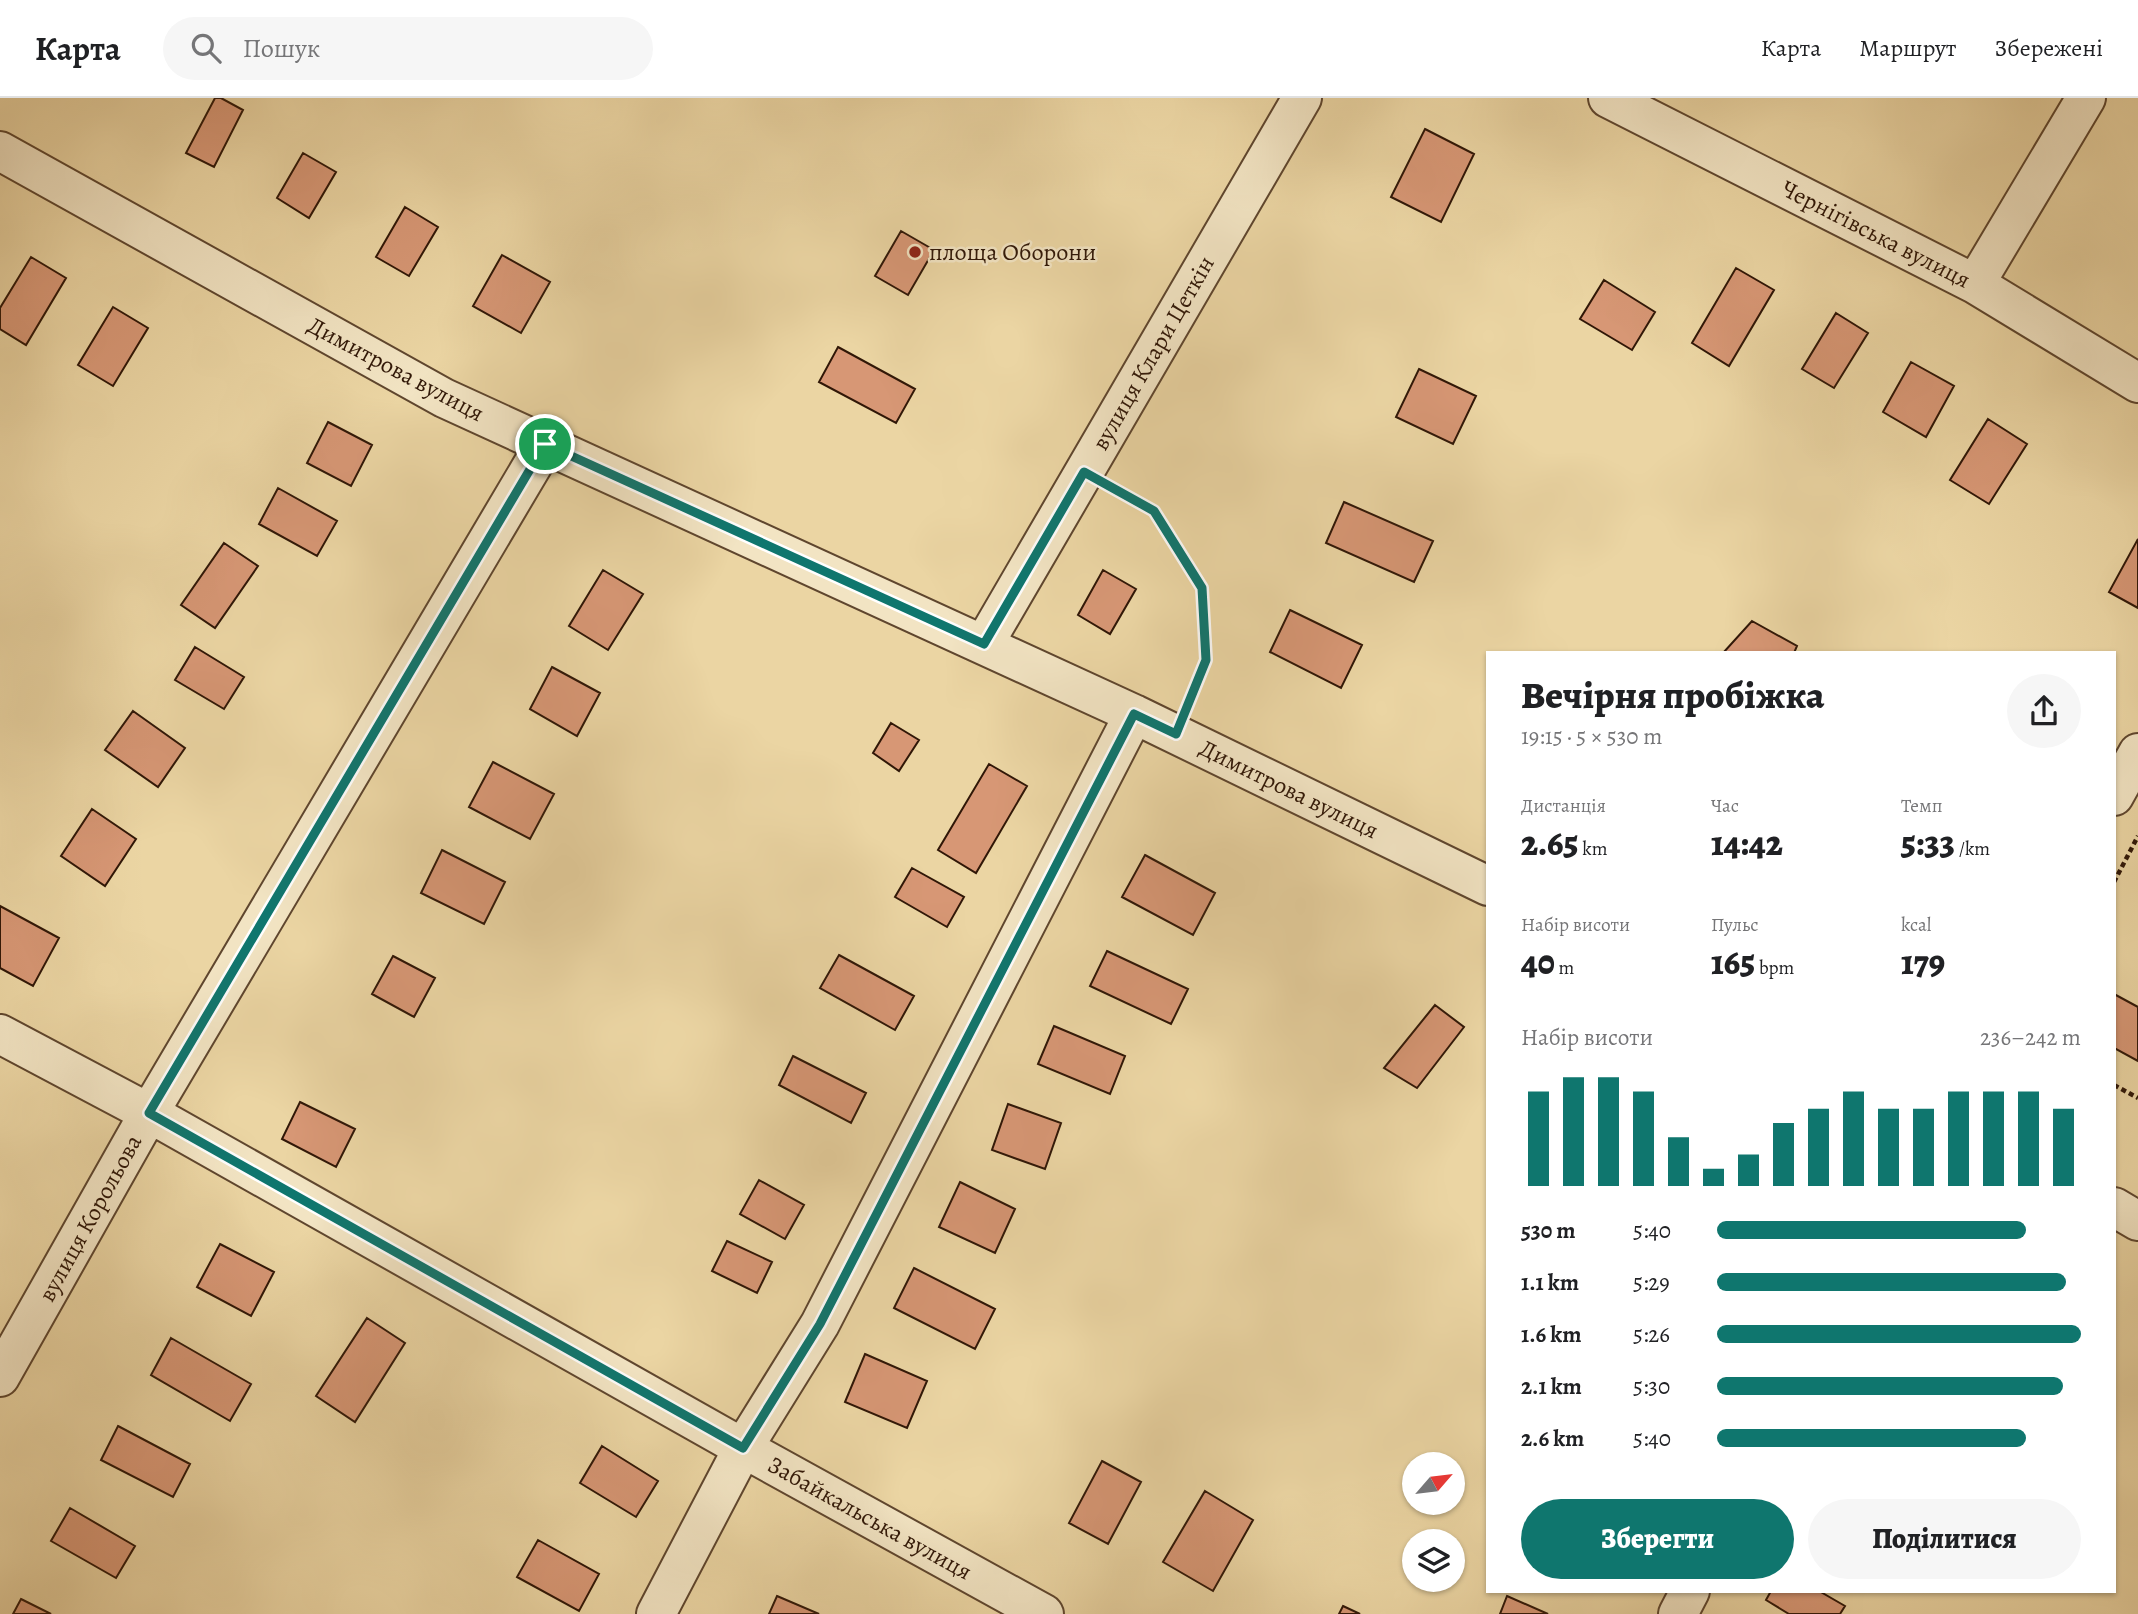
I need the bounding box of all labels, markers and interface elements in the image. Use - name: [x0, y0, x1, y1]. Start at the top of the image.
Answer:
- search box: [163, 17, 653, 80]
- text: Карта: [35, 26, 121, 71]
- icon: search: [187, 29, 225, 67]
- text: Пошук: [243, 31, 320, 66]
- text: Карта: [1761, 32, 1821, 64]
- text: Маршрут: [1859, 32, 1956, 64]
- text: Збережені: [1994, 32, 2103, 64]
- street label: Чернігівська вулиця: [1776, 172, 1976, 296]
- place label: площа Оборони: [929, 236, 1096, 268]
- marker: площа Оборони: [907, 244, 923, 260]
- street label: вулиця Клари Цеткін: [1084, 250, 1222, 456]
- street label: Димитрова вулиця: [302, 309, 490, 429]
- pin: [515, 414, 575, 474]
- icon: arrive: [526, 425, 564, 463]
- text: Вечірня пробіжка: [1521, 669, 1824, 721]
- button: share: [2007, 674, 2081, 748]
- text: 19:15 · 5 × 530 m: [1521, 721, 1662, 752]
- street label: Димитрова вулиця: [1194, 732, 1384, 846]
- text: Дистанція: [1521, 793, 1606, 819]
- text: Час: [1711, 793, 1739, 819]
- text: Темп: [1901, 793, 1942, 819]
- text: 2.65: [1521, 819, 1578, 867]
- text: 14:42: [1711, 819, 1783, 867]
- text: 5:33: [1901, 819, 1955, 867]
- text: km: [1578, 836, 1607, 862]
- text: /km: [1955, 836, 1990, 862]
- text: Набір висоти: [1521, 912, 1630, 938]
- text: Пульс: [1711, 912, 1759, 938]
- text: kcal: [1901, 912, 1931, 938]
- text: 40: [1521, 938, 1555, 986]
- text: 165: [1711, 938, 1755, 986]
- text: 179: [1901, 938, 1945, 986]
- text: m: [1555, 955, 1574, 981]
- text: bpm: [1755, 955, 1794, 981]
- text: Набір висоти: [1521, 1022, 1653, 1053]
- text: 236–242 m: [1980, 1022, 2081, 1053]
- street label: вулиця Корольова: [31, 1129, 149, 1307]
- text: 530 m: [1521, 1215, 1576, 1246]
- text: 5:40: [1633, 1215, 1671, 1246]
- text: 1.1 km: [1521, 1267, 1579, 1298]
- text: 5:29: [1633, 1267, 1670, 1298]
- text: 1.6 km: [1521, 1319, 1581, 1350]
- text: 5:26: [1633, 1319, 1670, 1350]
- text: 2.1 km: [1521, 1371, 1582, 1402]
- text: 5:30: [1633, 1371, 1670, 1402]
- text: 2.6 km: [1521, 1423, 1584, 1454]
- text: 5:40: [1633, 1423, 1671, 1454]
- street label: Забайкальська вулиця: [762, 1449, 978, 1587]
- north arrow: [1402, 1452, 1465, 1516]
- map controls: [1402, 1452, 1465, 1592]
- button: Зберегти: [1521, 1499, 1794, 1579]
- button: Поділитися: [1808, 1499, 2081, 1579]
- button: layers: [1402, 1529, 1465, 1592]

